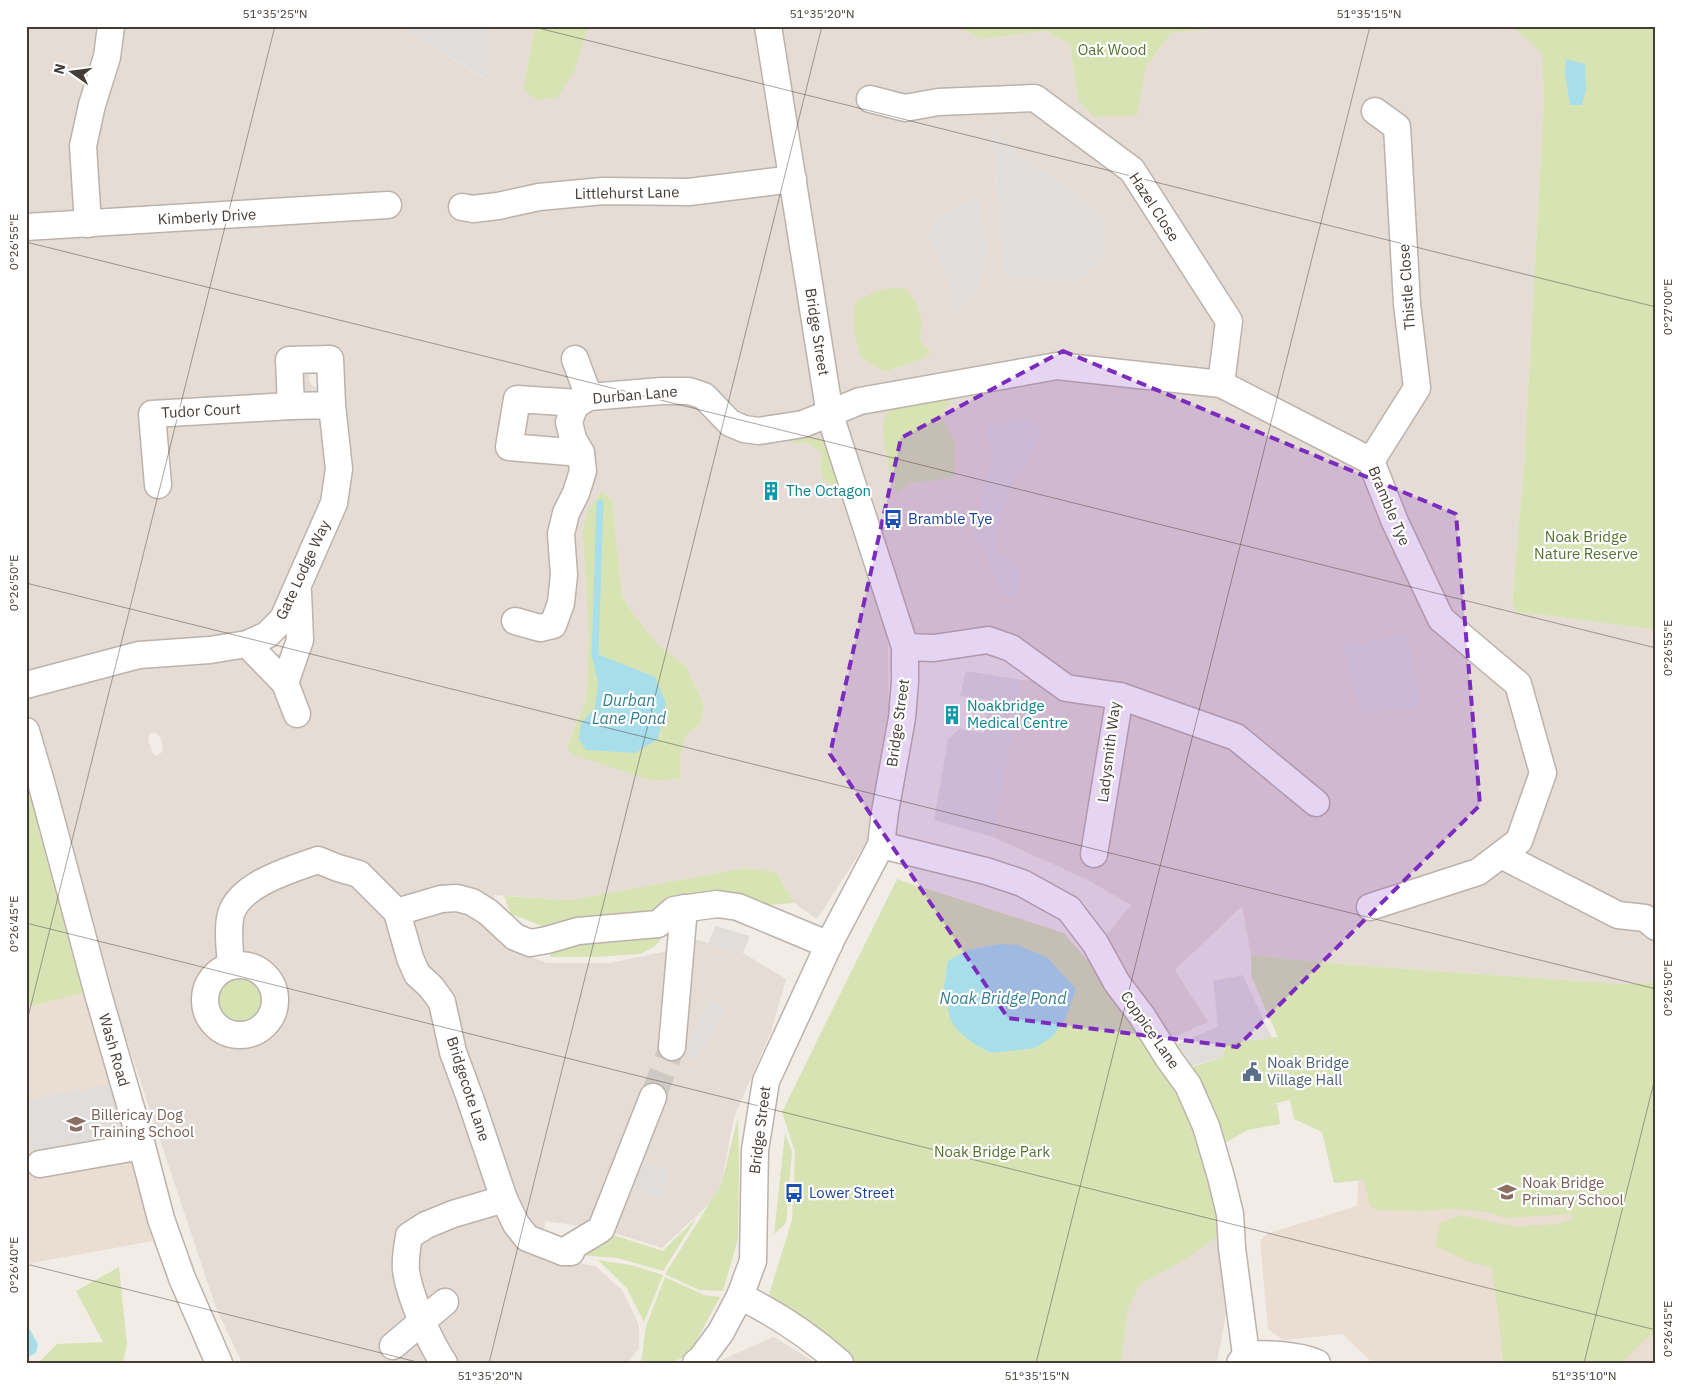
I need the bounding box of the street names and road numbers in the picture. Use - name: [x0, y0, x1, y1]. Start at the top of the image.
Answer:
- street label: Hazel Close: [1125, 169, 1184, 245]
- street label: Littlehurst Lane: [574, 182, 680, 203]
- street label: Kimberly Drive: [157, 204, 257, 229]
- street label: Thistle Close: [1394, 243, 1419, 331]
- street label: Bridge Street: [801, 287, 834, 377]
- street label: Durban Lane: [592, 381, 678, 408]
- street label: Tudor Court: [161, 399, 241, 422]
- street label: Bramble Tye: [1364, 463, 1415, 548]
- street label: Gate Lodge Way: [271, 516, 334, 623]
- street label: Bridge Street: [882, 678, 913, 768]
- street label: Ladysmith Way: [1093, 700, 1124, 804]
- street label: Coppice Lane: [1117, 987, 1184, 1072]
- street label: Wash Road: [95, 1011, 134, 1089]
- street label: Bridgecote Lane: [443, 1034, 494, 1144]
- street label: Bridge Street: [745, 1085, 774, 1175]

